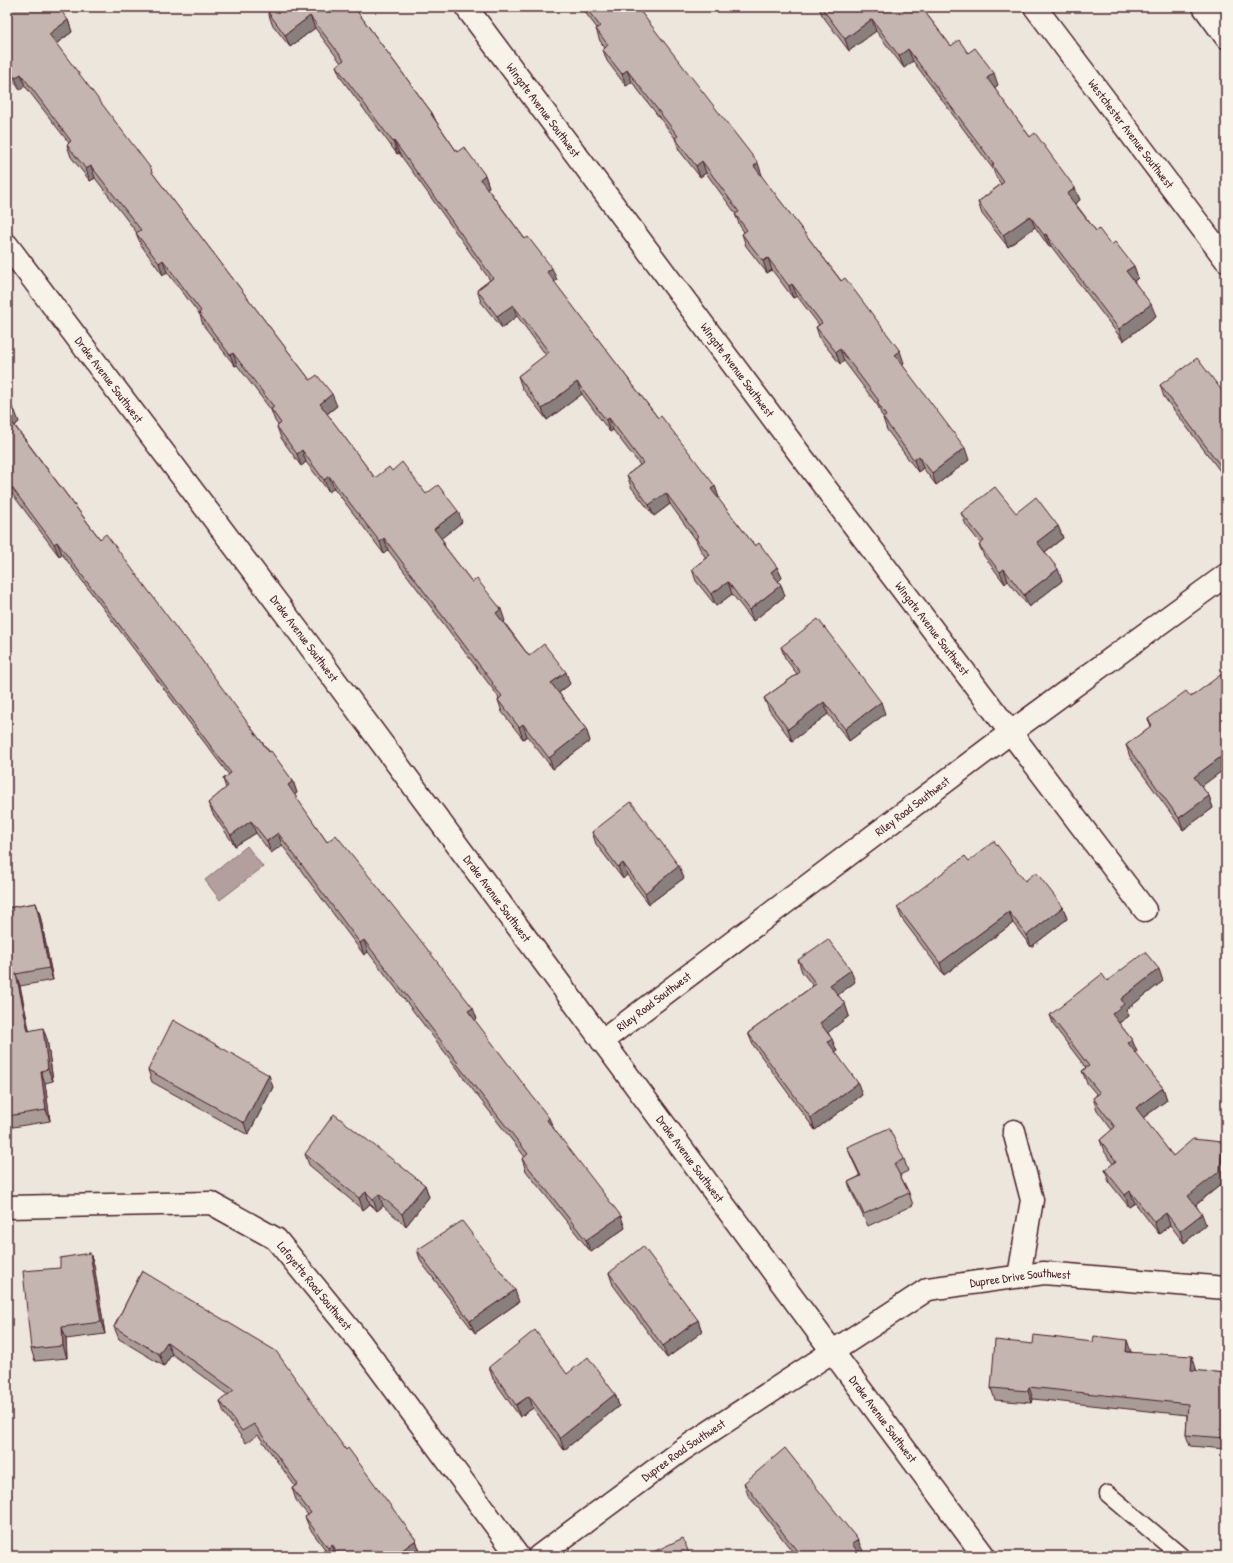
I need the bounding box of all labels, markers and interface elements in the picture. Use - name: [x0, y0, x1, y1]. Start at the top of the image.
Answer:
- street label: Wingate Avenue Southwest: [503, 59, 585, 162]
- street label: Westchester Avenue Southwest: [1084, 75, 1179, 193]
- street label: Wingate Avenue Southwest: [697, 319, 779, 421]
- street label: Drake Avenue Southwest: [71, 333, 148, 427]
- street label: Wingate Avenue Southwest: [891, 578, 974, 680]
- street label: Drake Avenue Southwest: [266, 591, 343, 686]
- street label: Riley Road Southwest: [871, 772, 954, 840]
- street label: Drake Avenue Southwest: [460, 851, 536, 946]
- street label: Riley Road Southwest: [613, 967, 695, 1035]
- street label: Drake Avenue Southwest: [652, 1112, 729, 1206]
- street label: Lafayette Road Southwest: [273, 1238, 357, 1334]
- street label: Dupree Drive Southwest: [969, 1264, 1072, 1291]
- street label: Drake Avenue Southwest: [845, 1372, 922, 1467]
- street label: Dupree Road Southwest: [638, 1414, 729, 1485]

